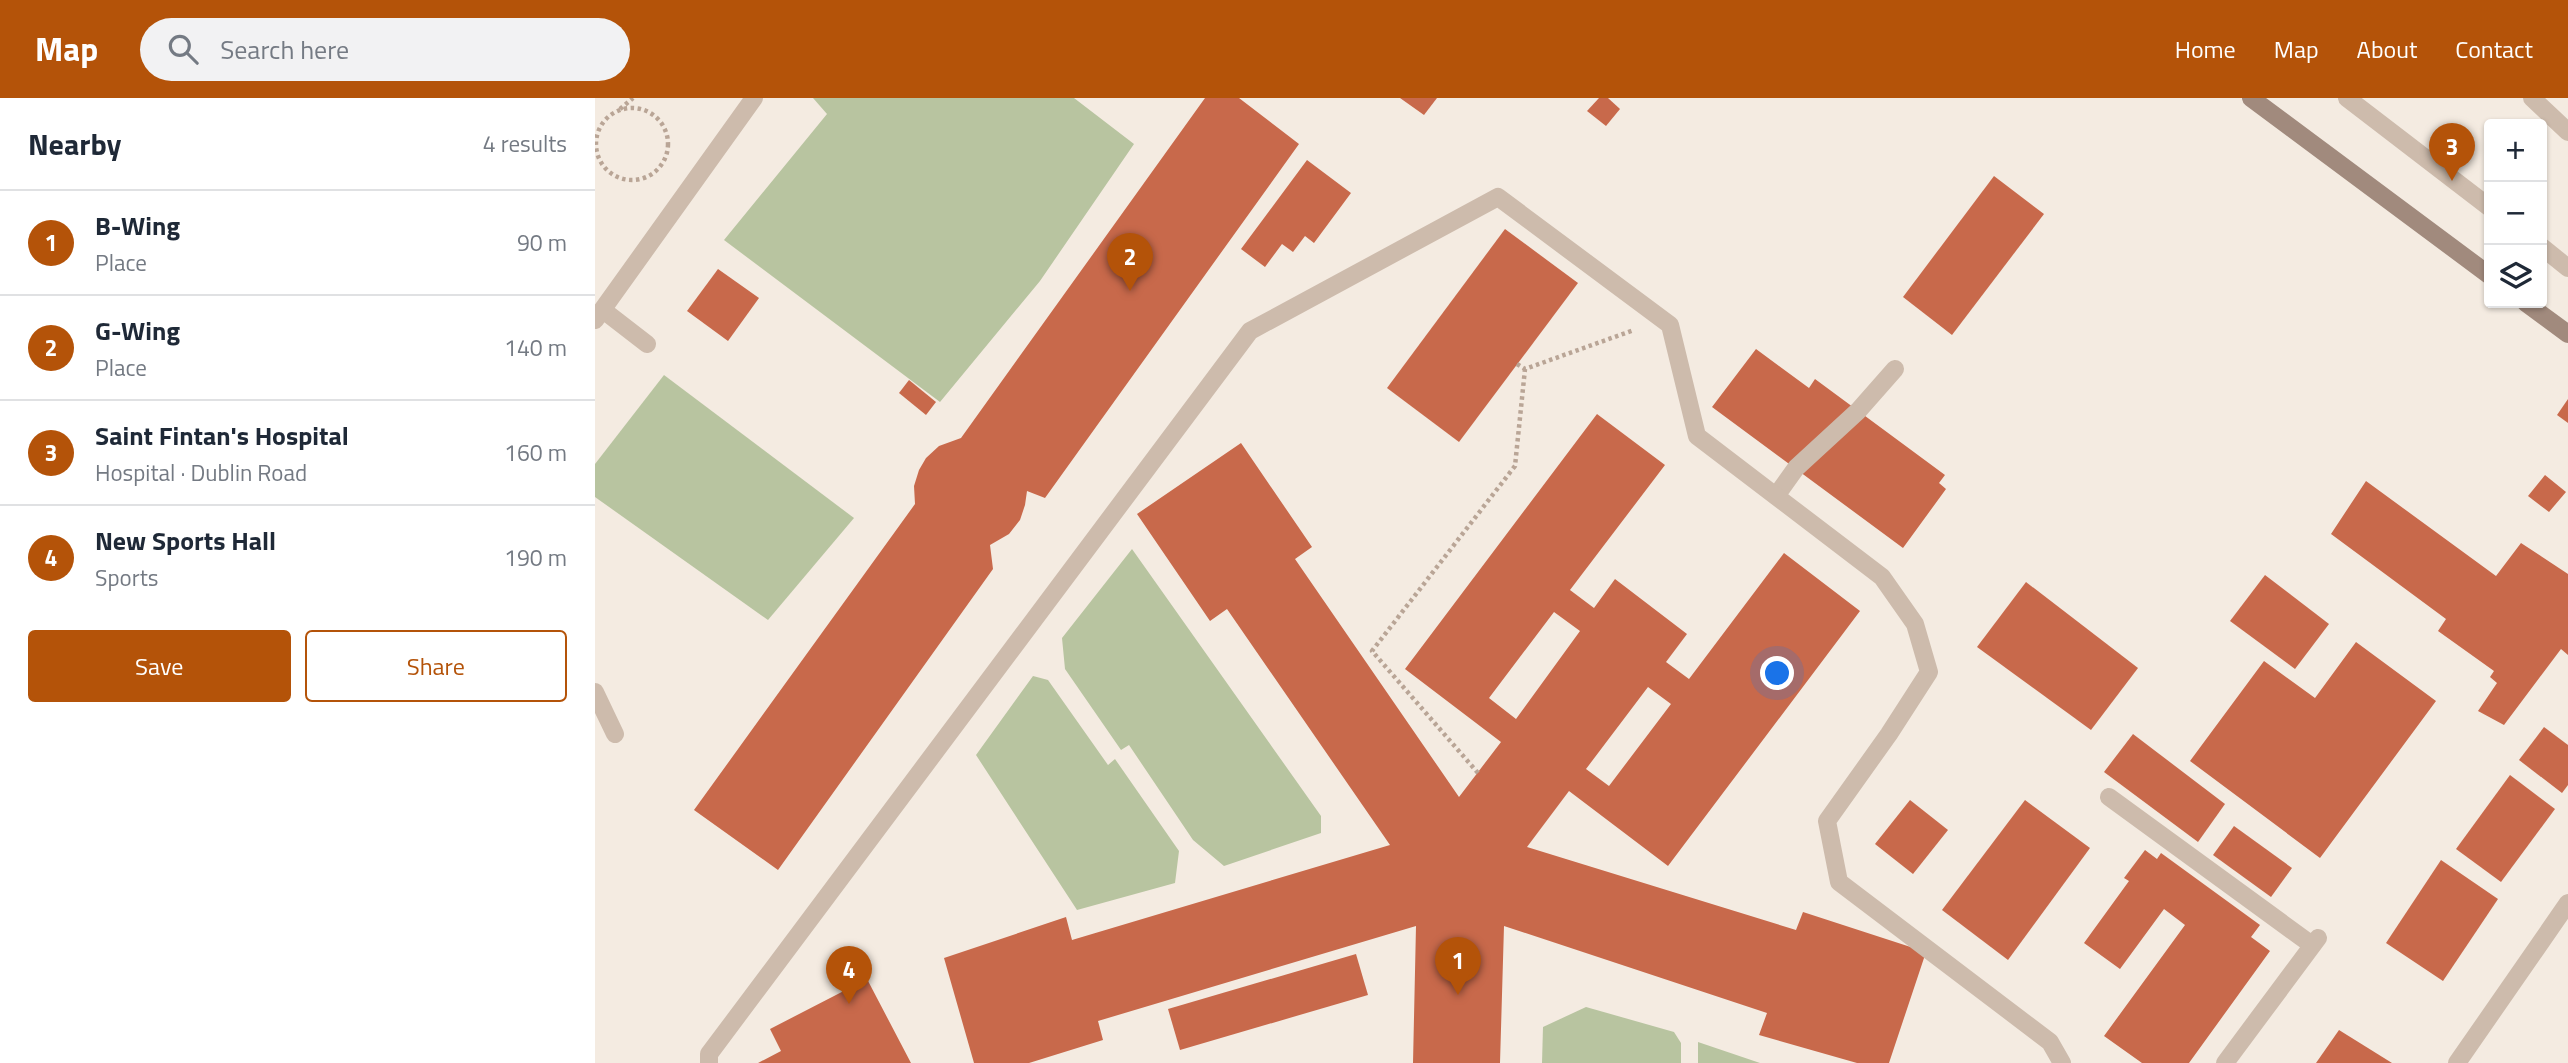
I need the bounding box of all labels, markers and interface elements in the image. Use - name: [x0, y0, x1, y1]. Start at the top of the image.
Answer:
- search box: [140, 18, 630, 81]
- text: Map: [35, 24, 98, 74]
- icon: search: [164, 30, 202, 68]
- text: Search here: [220, 30, 349, 69]
- text: Home: [2175, 31, 2236, 67]
- text: Map: [2274, 31, 2319, 67]
- text: About: [2357, 31, 2417, 67]
- text: Contact: [2455, 31, 2533, 67]
- map controls: [2484, 119, 2547, 308]
- button: +: [2484, 119, 2547, 182]
- text: Nearby: [28, 121, 121, 167]
- pin: 3: [2429, 123, 2475, 181]
- text: 4 results: [483, 126, 567, 161]
- button: −: [2484, 182, 2547, 245]
- text: B-Wing: [95, 206, 180, 245]
- text: 1: [45, 225, 57, 260]
- text: 90 m: [517, 225, 567, 260]
- pin: 2: [1107, 233, 1153, 291]
- text: Place: [95, 245, 147, 280]
- button: layers: [2484, 245, 2547, 308]
- text: G-Wing: [95, 311, 180, 350]
- text: 2: [45, 330, 57, 365]
- text: 140 m: [504, 330, 567, 365]
- text: Place: [95, 350, 147, 385]
- text: Saint Fintan's Hospital: [95, 416, 349, 455]
- text: 3: [45, 435, 57, 470]
- text: 160 m: [504, 435, 567, 470]
- text: Hospital · Dublin Road: [95, 455, 307, 490]
- text: New Sports Hall: [95, 521, 276, 560]
- text: 4: [45, 540, 57, 575]
- text: 190 m: [504, 540, 567, 575]
- text: Sports: [95, 560, 158, 595]
- button: Save: [28, 630, 291, 702]
- button: Share: [305, 630, 567, 702]
- your location: [1760, 656, 1794, 690]
- pin: 1: [1435, 937, 1481, 995]
- pin: 4: [826, 946, 872, 1004]

